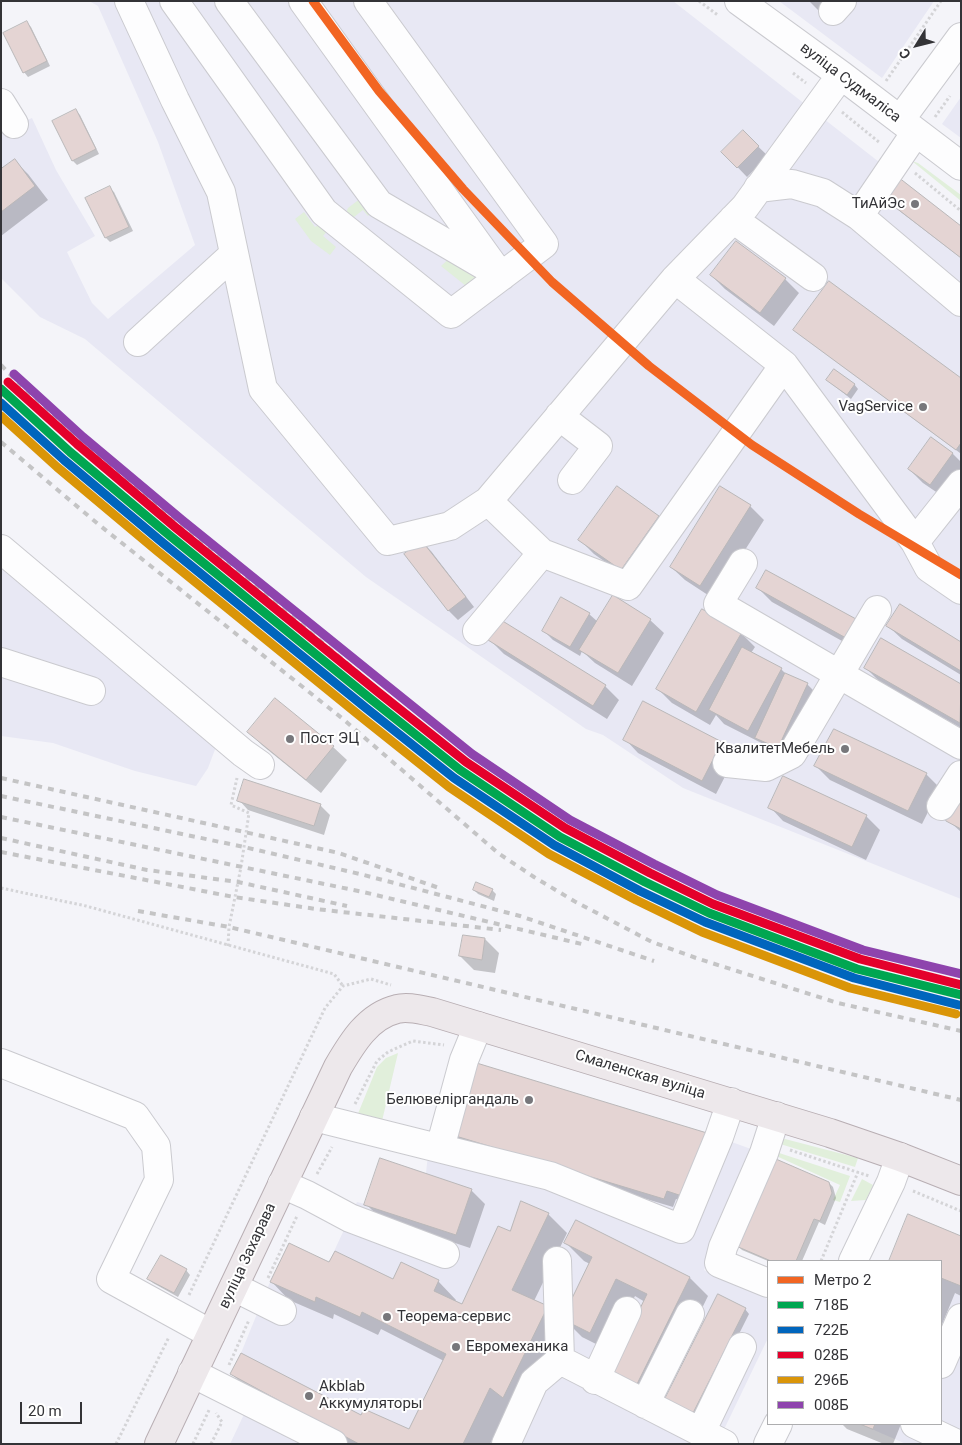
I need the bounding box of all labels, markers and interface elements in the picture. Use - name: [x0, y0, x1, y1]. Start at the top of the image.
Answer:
- north arrow: [892, 20, 942, 70]
- street label: вуліца Судмаліса: [796, 39, 904, 127]
- place label: ТиАйЭс: [852, 195, 905, 213]
- marker: ТиАйЭс: [909, 198, 921, 210]
- place label: VagService: [838, 398, 913, 416]
- marker: VagService: [917, 401, 929, 413]
- place label: Пост ЭЦ: [300, 730, 359, 748]
- marker: Пост ЭЦ: [284, 733, 296, 745]
- place label: КвалитетМебель: [715, 740, 835, 758]
- marker: КвалитетМебель: [839, 743, 851, 755]
- street label: Смаленская вуліца: [573, 1047, 707, 1103]
- place label: Белювеліргандаль: [386, 1091, 519, 1109]
- marker: Белювеліргандаль: [523, 1094, 535, 1106]
- street label: вуліца Захарава: [216, 1200, 280, 1312]
- legend: [767, 1260, 942, 1425]
- text: Метро 2: [814, 1271, 871, 1289]
- text: 718Б: [814, 1296, 849, 1314]
- place label: Теорема-сервис: [397, 1308, 511, 1326]
- marker: Теорема-сервис: [381, 1311, 393, 1323]
- text: 722Б: [814, 1321, 849, 1339]
- place label: Евромеханика: [466, 1338, 568, 1356]
- marker: Евромеханика: [450, 1341, 462, 1353]
- text: 028Б: [814, 1346, 849, 1364]
- text: 296Б: [814, 1371, 849, 1389]
- place label: Akblab Аккумуляторы: [319, 1378, 422, 1413]
- marker: Akblab Аккумуляторы: [303, 1390, 315, 1402]
- scale bar: [22, 1392, 85, 1424]
- text: 008Б: [814, 1396, 849, 1414]
- text: 20 m: [28, 1402, 62, 1420]

